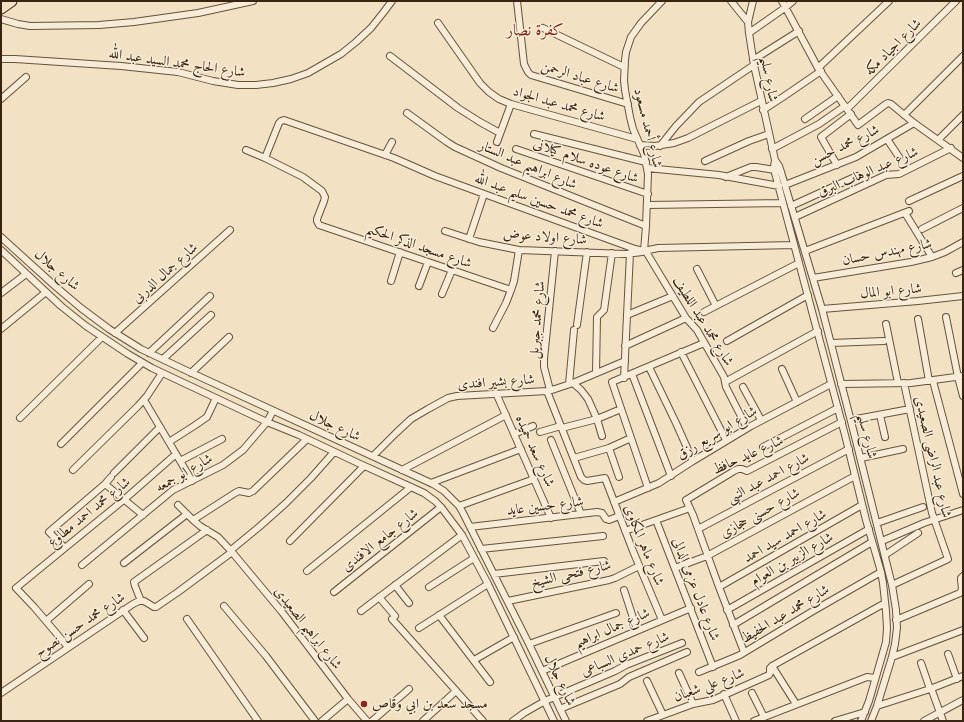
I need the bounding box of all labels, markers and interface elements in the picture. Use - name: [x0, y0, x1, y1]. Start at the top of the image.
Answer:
- street label: شارع اجياد مكه: [861, 15, 925, 79]
- district label: كفرة نصار: [507, 20, 563, 40]
- street label: شارع الحاج محمد السيد عبد الله: [108, 45, 246, 81]
- street label: شارع سليم: [756, 55, 782, 103]
- street label: شارع عباد الرحمن: [539, 57, 621, 97]
- street label: شارع محمد عبد الجواد: [511, 83, 607, 125]
- street label: شارع أحمد مسعود: [630, 86, 666, 170]
- street label: شارع محمد حسن: [808, 121, 882, 169]
- street label: شارع عوده سلام كيلانى: [531, 135, 641, 187]
- street label: شارع ابراهيم عبد الستار: [477, 137, 579, 193]
- street label: شارع عبد الوهاب البرق: [815, 143, 921, 201]
- street label: شارع محمد حسين سليم عبد الله: [472, 170, 606, 232]
- street label: شارع مسجد الذكر الحكيم: [364, 220, 474, 272]
- street label: شارع اولاد عوض: [502, 226, 588, 248]
- street label: شارع مهندس حسان: [841, 235, 933, 269]
- street label: شارع جمال الدربى: [129, 239, 201, 307]
- street label: شارع جلال: [31, 246, 83, 294]
- street label: شارع محمد عبد اللطيف: [669, 273, 737, 369]
- street label: شارع محمد جبريل: [525, 280, 549, 360]
- street label: شارع ابو المال: [859, 280, 923, 302]
- street label: شارع بشير افندى: [457, 371, 535, 393]
- street label: شارع عبد الراضى الصعيدى: [911, 394, 955, 520]
- street label: شارع ابو سريع رزق: [674, 402, 760, 464]
- street label: شارع جلال: [307, 407, 363, 445]
- street label: شارع سليم: [853, 411, 881, 461]
- street label: شارع سعد حميده: [512, 412, 558, 490]
- street label: شارع عايد حافظ: [710, 432, 786, 478]
- street label: شارع احمد عبد النبى: [724, 449, 812, 507]
- street label: شارع ابو جمعه: [153, 450, 215, 496]
- street label: شارع محمد احمد مطاوع: [44, 473, 134, 551]
- street label: شارع حسنى حجازى: [717, 484, 803, 542]
- street label: شارع حسين عايد: [506, 493, 584, 519]
- street label: شارع ماهر المكاوى: [620, 502, 668, 588]
- street label: شارع جامع الافندى: [338, 505, 422, 575]
- street label: شارع احمد سيد احمد: [740, 505, 830, 567]
- street label: شارع الزبير بن العوام: [748, 529, 836, 589]
- street label: شارع عادل عزمى الدالى: [669, 535, 723, 643]
- street label: شارع فتحى الشيخ: [529, 557, 613, 591]
- street label: شارع محمد عبد الحفيظ: [738, 581, 832, 647]
- street label: شارع ابراهيم الصعيدى: [271, 583, 345, 673]
- street label: شارع محمد حسن نصوح: [32, 589, 128, 661]
- street label: شارع جمال ابراهيم: [572, 605, 652, 651]
- street label: شارع حمدى السباعى: [578, 628, 672, 680]
- street label: شارع جلال: [540, 652, 580, 708]
- street label: شارع علي شعبان: [671, 664, 747, 706]
- place label: مسجد سعد بن ابي وقاص: [372, 696, 488, 712]
- marker: مسجد سعد بن ابي وقاص: [359, 699, 369, 709]

